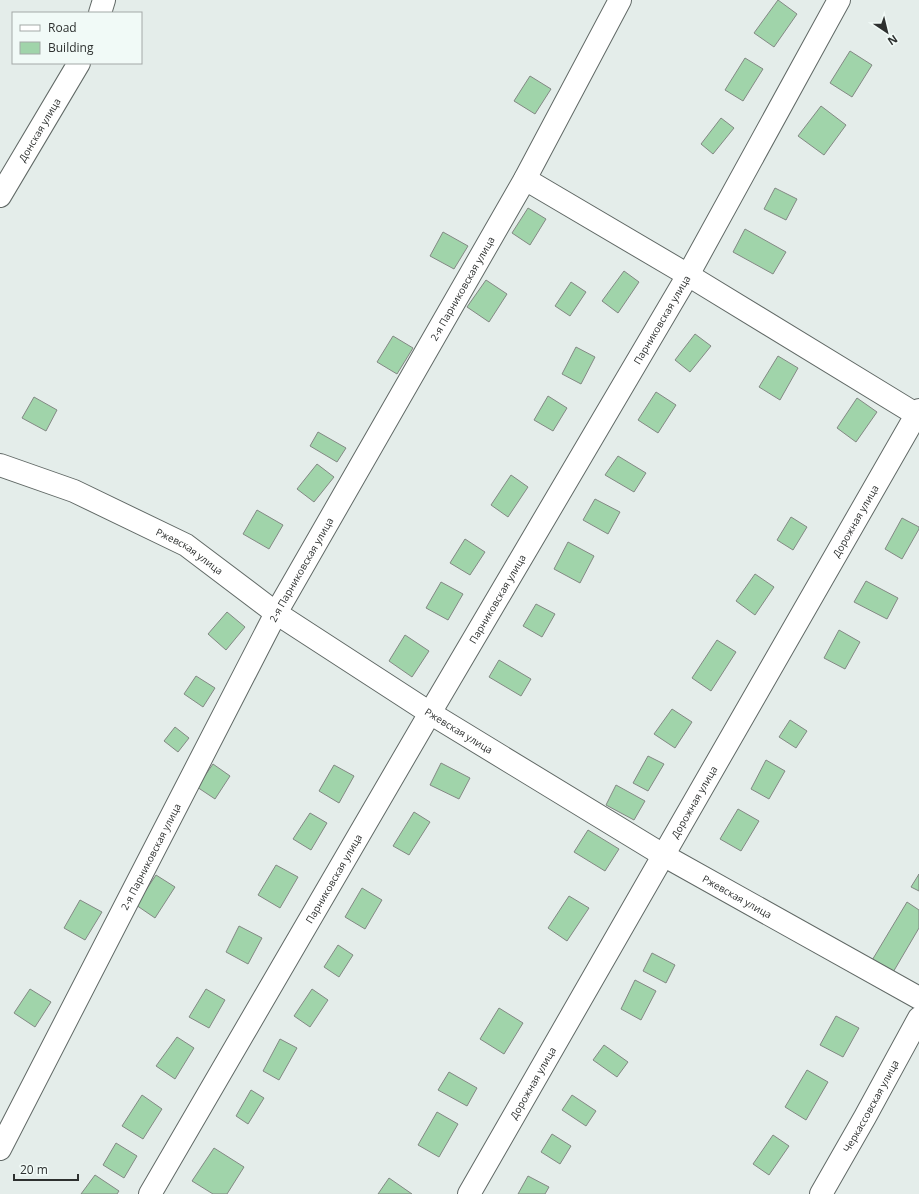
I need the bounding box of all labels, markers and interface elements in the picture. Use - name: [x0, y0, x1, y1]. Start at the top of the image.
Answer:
- legend: [12, 12, 142, 64]
- north arrow: [867, 12, 907, 52]
- text: Road: [48, 19, 77, 36]
- text: N: [885, 32, 901, 49]
- text: Building: [48, 39, 94, 56]
- street label: Донская улица: [15, 95, 64, 164]
- street label: 2-я Парниковская улица: [427, 234, 498, 343]
- street label: Парниковская улица: [630, 273, 693, 367]
- street label: Дорожная улица: [829, 482, 882, 560]
- street label: 2-я Парниковская улица: [266, 515, 336, 624]
- street label: Ржевская улица: [154, 525, 226, 578]
- street label: Парниковская улица: [465, 552, 529, 646]
- street label: Ржевская улица: [422, 704, 496, 757]
- street label: Дорожная улица: [668, 763, 720, 841]
- street label: 2-я Парниковская улица: [117, 801, 184, 912]
- street label: Парниковская улица: [302, 831, 365, 926]
- street label: Ржевская улица: [700, 871, 774, 921]
- street label: Дорожная улица: [506, 1044, 559, 1122]
- street label: Черкассовская улица: [839, 1057, 902, 1155]
- scale bar: [14, 1156, 78, 1182]
- text: 20 m: [20, 1161, 48, 1178]

